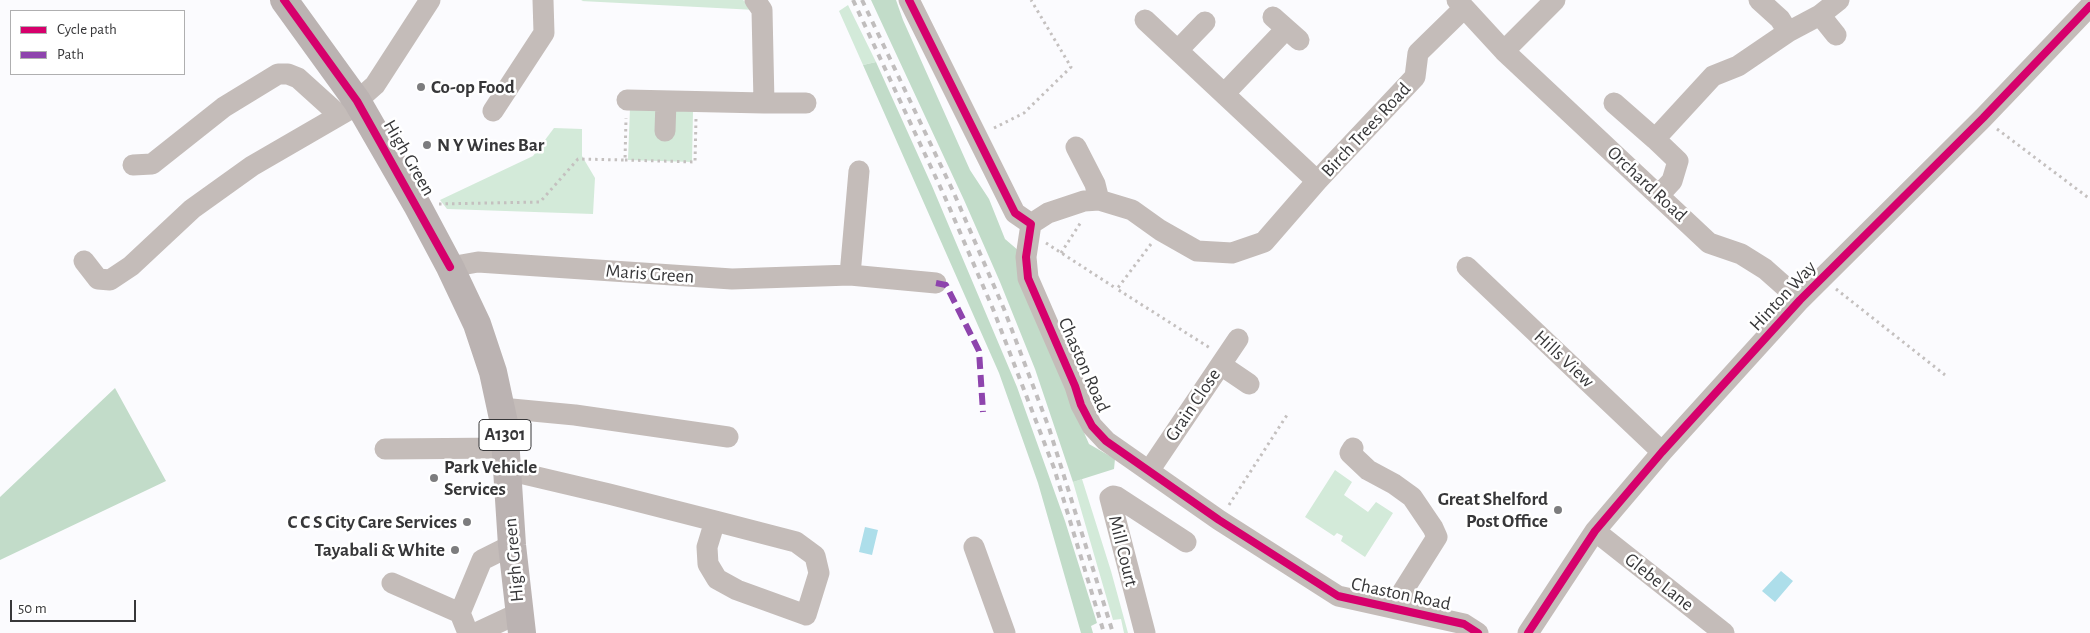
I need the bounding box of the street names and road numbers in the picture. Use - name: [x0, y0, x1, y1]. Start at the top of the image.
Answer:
- street label: Birch Trees Road: [1316, 78, 1416, 182]
- street label: High Green: [378, 116, 440, 200]
- street label: Orchard Road: [1602, 141, 1692, 227]
- street label: Hinton Way: [1745, 256, 1821, 336]
- street label: Maris Green: [605, 260, 695, 288]
- street label: Chaston Road: [1053, 314, 1115, 416]
- street label: Hills View: [1529, 325, 1599, 393]
- street label: Grain Close: [1160, 364, 1226, 446]
- road number: A1301: [479, 420, 531, 450]
- street label: Mill Court: [1103, 513, 1143, 589]
- street label: High Green: [499, 517, 529, 603]
- street label: Glebe Lane: [1620, 548, 1698, 616]
- street label: Chaston Road: [1349, 572, 1453, 616]

